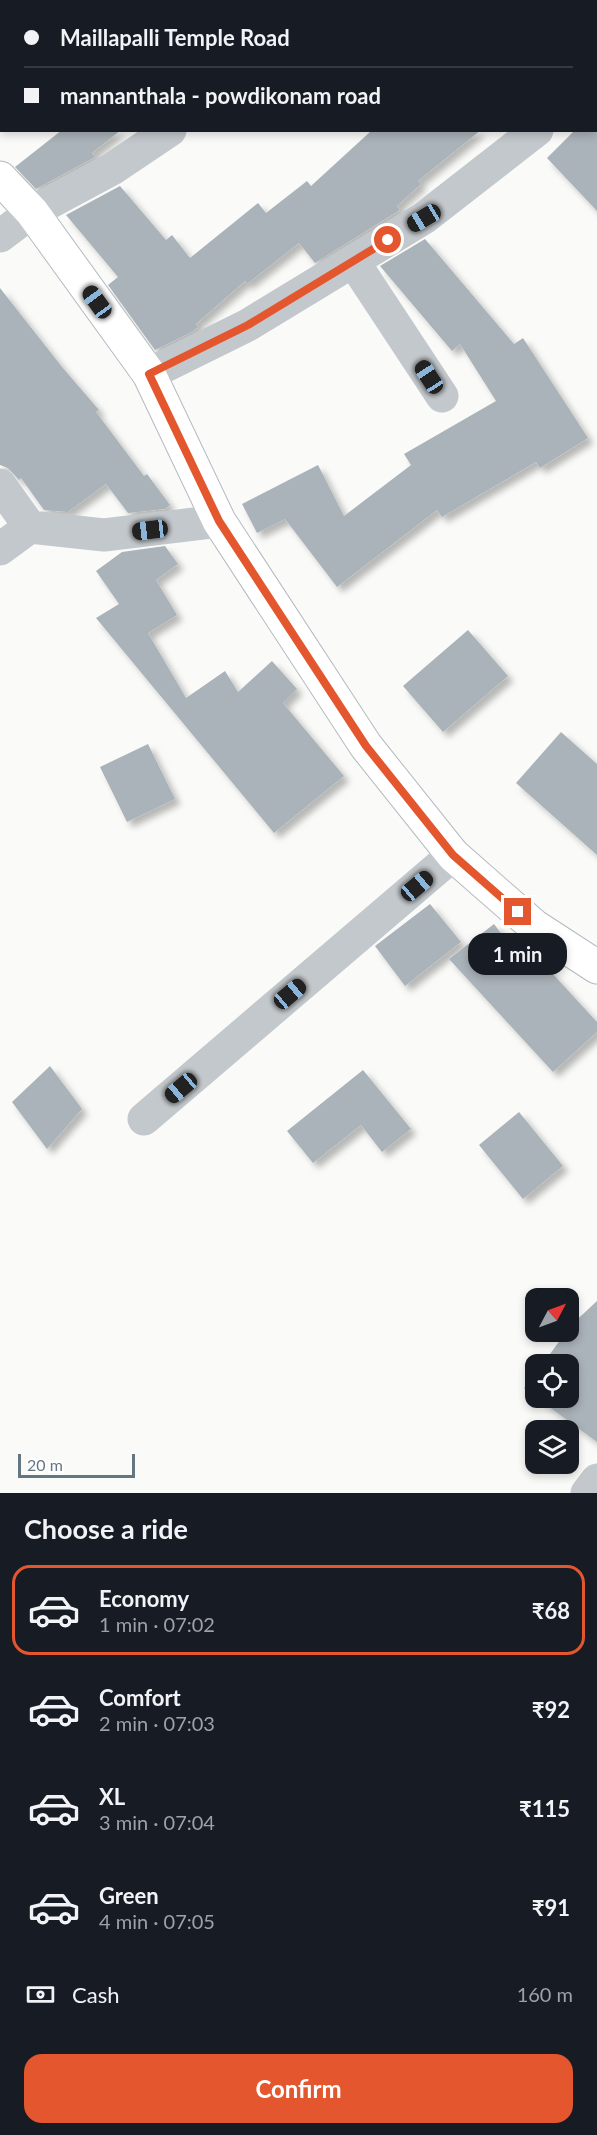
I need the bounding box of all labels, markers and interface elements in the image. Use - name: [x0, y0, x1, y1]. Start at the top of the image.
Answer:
- text: Maillapalli Temple Road: [60, 24, 290, 51]
- text: mannanthala - powdikonam road: [60, 82, 381, 109]
- car: [404, 201, 444, 235]
- route start: [374, 226, 401, 253]
- car: [79, 282, 115, 322]
- car: [412, 357, 446, 397]
- car: [131, 519, 169, 541]
- car: [397, 868, 437, 904]
- route end: [504, 898, 531, 925]
- callout: 1 min: [468, 933, 568, 975]
- text: 1 min: [493, 942, 542, 966]
- car: [270, 976, 310, 1012]
- car: [161, 1070, 201, 1106]
- north arrow: [525, 1288, 579, 1342]
- map controls: [525, 1288, 579, 1474]
- button: locate: [525, 1354, 579, 1408]
- button: layers: [525, 1420, 579, 1474]
- scale bar: [18, 1451, 135, 1478]
- text: 20 m: [27, 1455, 63, 1474]
- text: Choose a ride: [24, 1512, 188, 1545]
- icon: car: [27, 1583, 81, 1637]
- text: Economy: [99, 1585, 189, 1612]
- text: ₹68: [532, 1597, 570, 1624]
- text: 1 min · 07:02: [99, 1612, 215, 1636]
- icon: car: [27, 1682, 81, 1736]
- text: Comfort: [99, 1684, 181, 1711]
- text: ₹92: [532, 1696, 570, 1723]
- text: 2 min · 07:03: [99, 1711, 215, 1735]
- icon: car: [27, 1781, 81, 1835]
- text: XL: [99, 1783, 125, 1810]
- text: ₹115: [519, 1795, 570, 1822]
- text: 3 min · 07:04: [99, 1810, 215, 1834]
- icon: car: [27, 1880, 81, 1934]
- text: Green: [99, 1882, 159, 1909]
- text: ₹91: [532, 1894, 570, 1921]
- text: 4 min · 07:05: [99, 1909, 215, 1933]
- icon: cash: [24, 1978, 57, 2011]
- text: Cash: [72, 1981, 119, 2008]
- text: 160 m: [517, 1982, 573, 2006]
- button: Confirm: [24, 2054, 573, 2123]

